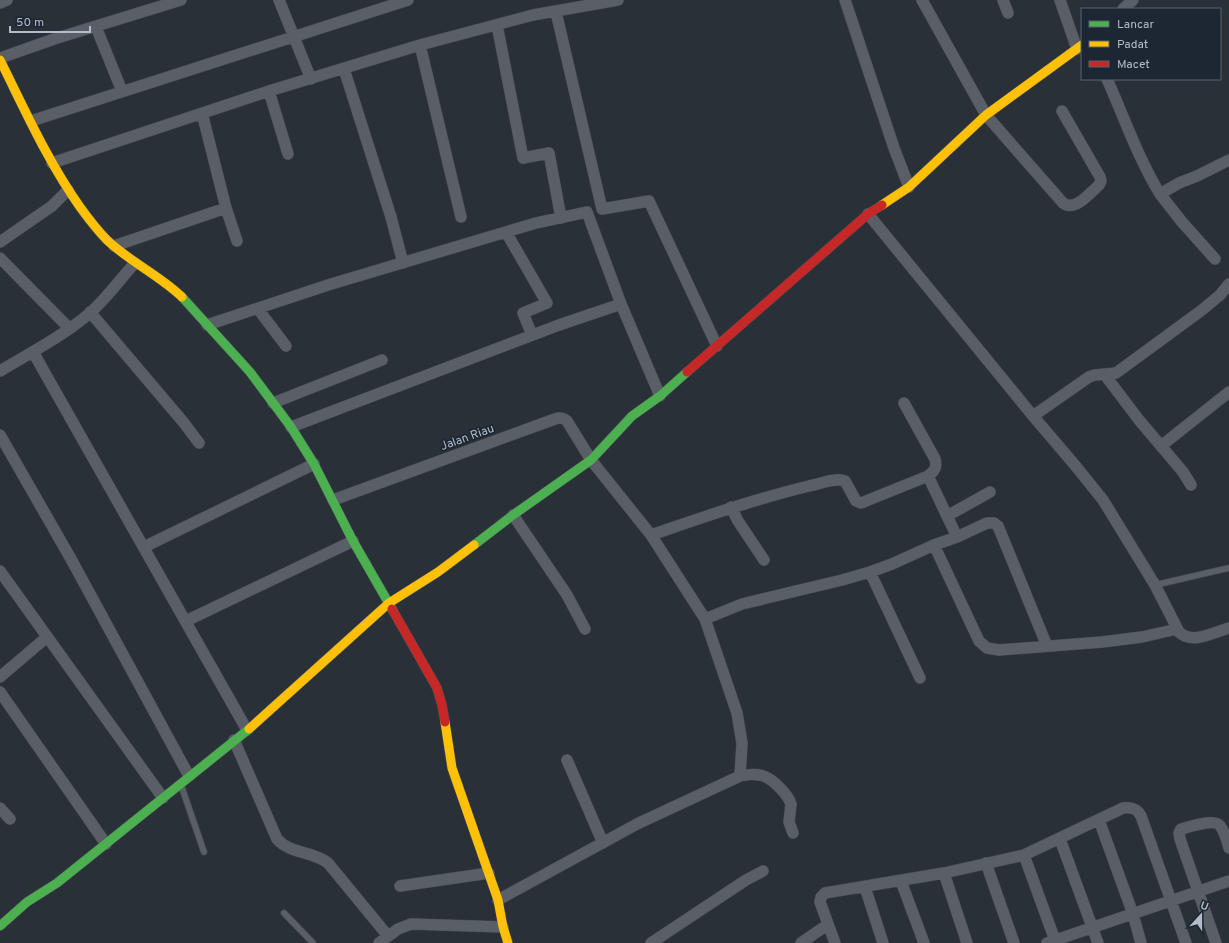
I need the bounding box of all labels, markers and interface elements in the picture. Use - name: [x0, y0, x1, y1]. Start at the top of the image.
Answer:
- scale bar: [10, 8, 90, 34]
- legend: [1081, 8, 1221, 80]
- text: 50 m: [16, 15, 44, 31]
- text: Lancar: [1117, 17, 1154, 33]
- text: Padat: [1117, 37, 1148, 53]
- text: Macet: [1117, 57, 1150, 73]
- street label: Jalan Riau: [438, 421, 496, 455]
- north arrow: [1181, 895, 1221, 935]
- text: U: [1198, 899, 1210, 915]

